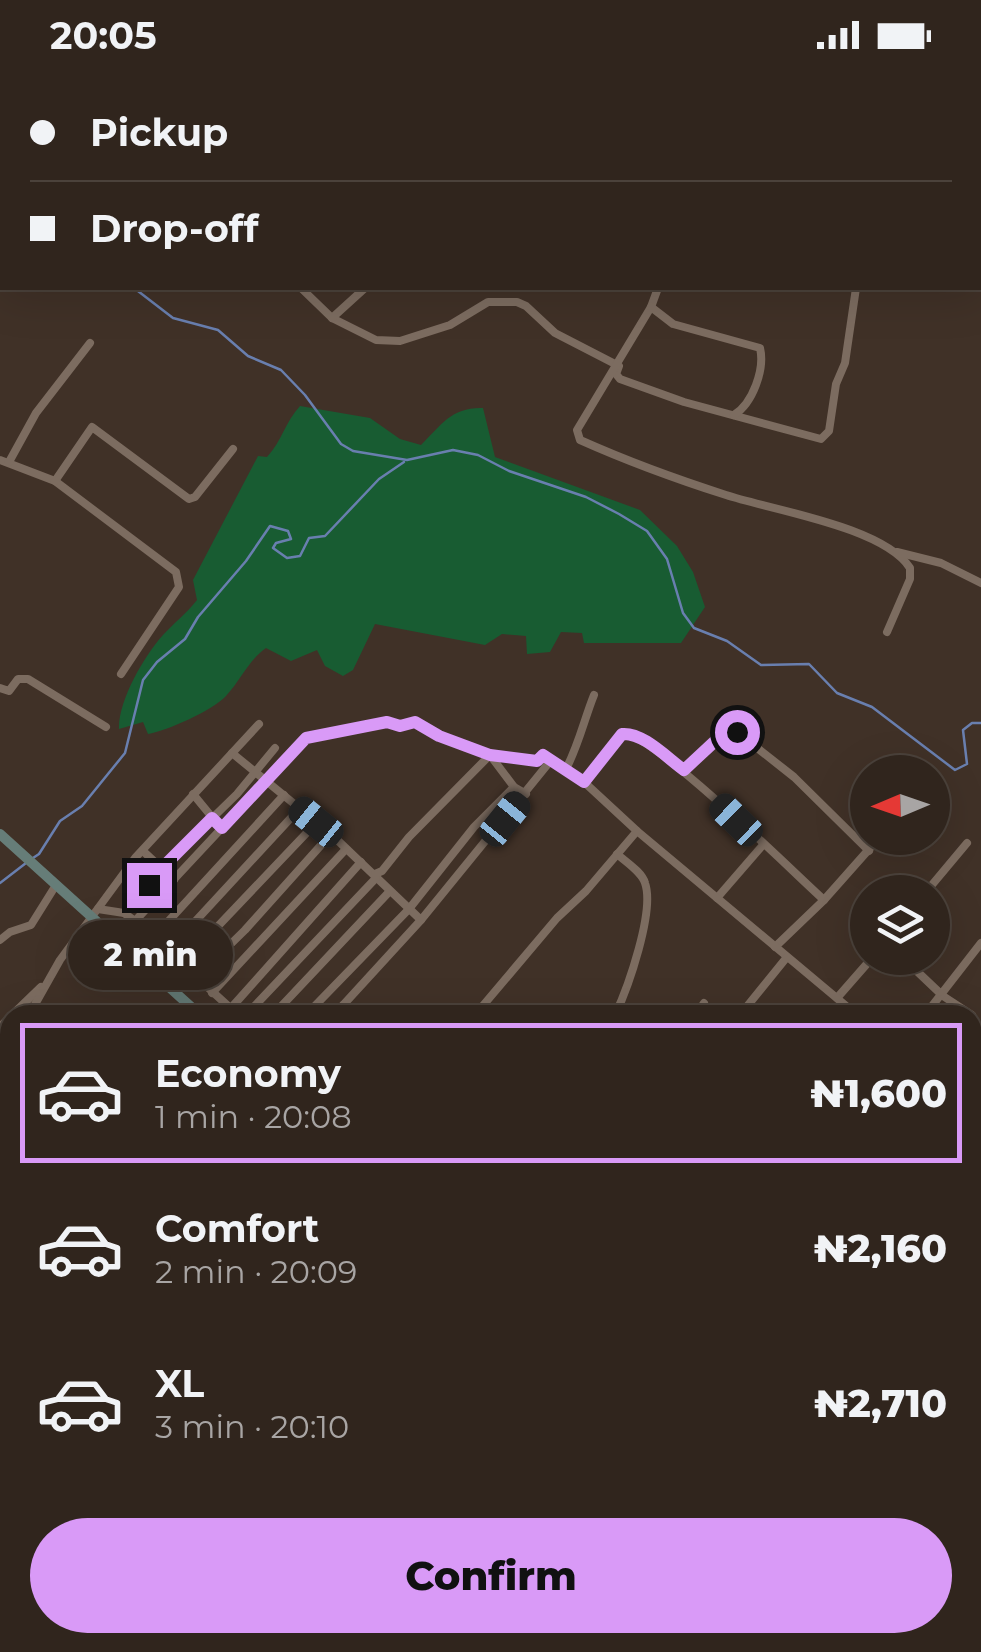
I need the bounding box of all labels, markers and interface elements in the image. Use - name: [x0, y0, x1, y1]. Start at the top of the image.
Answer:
- text: 20:05: [50, 12, 157, 59]
- text: Pickup: [90, 109, 228, 156]
- text: Drop-off: [90, 205, 259, 252]
- route start: [715, 710, 760, 755]
- north arrow: [850, 755, 950, 855]
- map controls: [850, 755, 950, 975]
- car: [474, 786, 536, 852]
- car: [704, 788, 768, 852]
- car: [283, 791, 349, 853]
- route end: [127, 863, 172, 908]
- button: layers: [850, 875, 950, 975]
- callout: 2 min: [66, 920, 232, 990]
- text: 2 min: [103, 935, 198, 974]
- icon: car: [35, 1048, 125, 1138]
- text: Economy: [155, 1050, 341, 1097]
- text: ₦1,600: [810, 1070, 947, 1117]
- text: 1 min · 20:08: [155, 1097, 352, 1136]
- icon: car: [35, 1203, 125, 1293]
- text: Comfort: [155, 1205, 319, 1252]
- text: ₦2,160: [813, 1225, 947, 1272]
- text: 2 min · 20:09: [155, 1252, 357, 1291]
- icon: car: [35, 1358, 125, 1448]
- text: XL: [155, 1360, 204, 1407]
- text: ₦2,710: [813, 1380, 947, 1427]
- text: 3 min · 20:10: [155, 1407, 349, 1446]
- button: Confirm: [30, 1518, 952, 1633]

